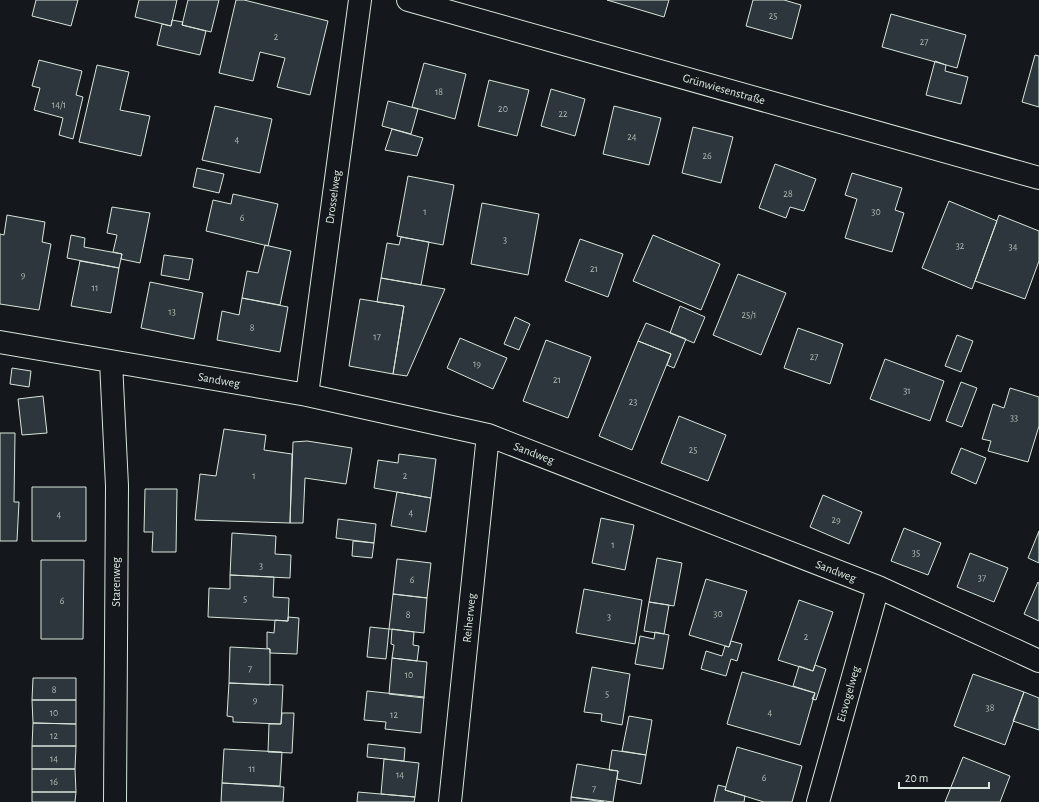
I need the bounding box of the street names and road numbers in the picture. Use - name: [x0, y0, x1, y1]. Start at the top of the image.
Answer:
- street label: Grünwiesenstraße: [681, 71, 767, 107]
- street label: Drosselweg: [323, 169, 343, 225]
- street label: Sandweg: [197, 370, 241, 390]
- street label: Sandweg: [512, 440, 556, 466]
- street label: Starenweg: [110, 557, 122, 607]
- street label: Sandweg: [814, 558, 858, 584]
- street label: Reiherweg: [460, 593, 478, 643]
- street label: Eisvogelweg: [834, 665, 862, 723]

